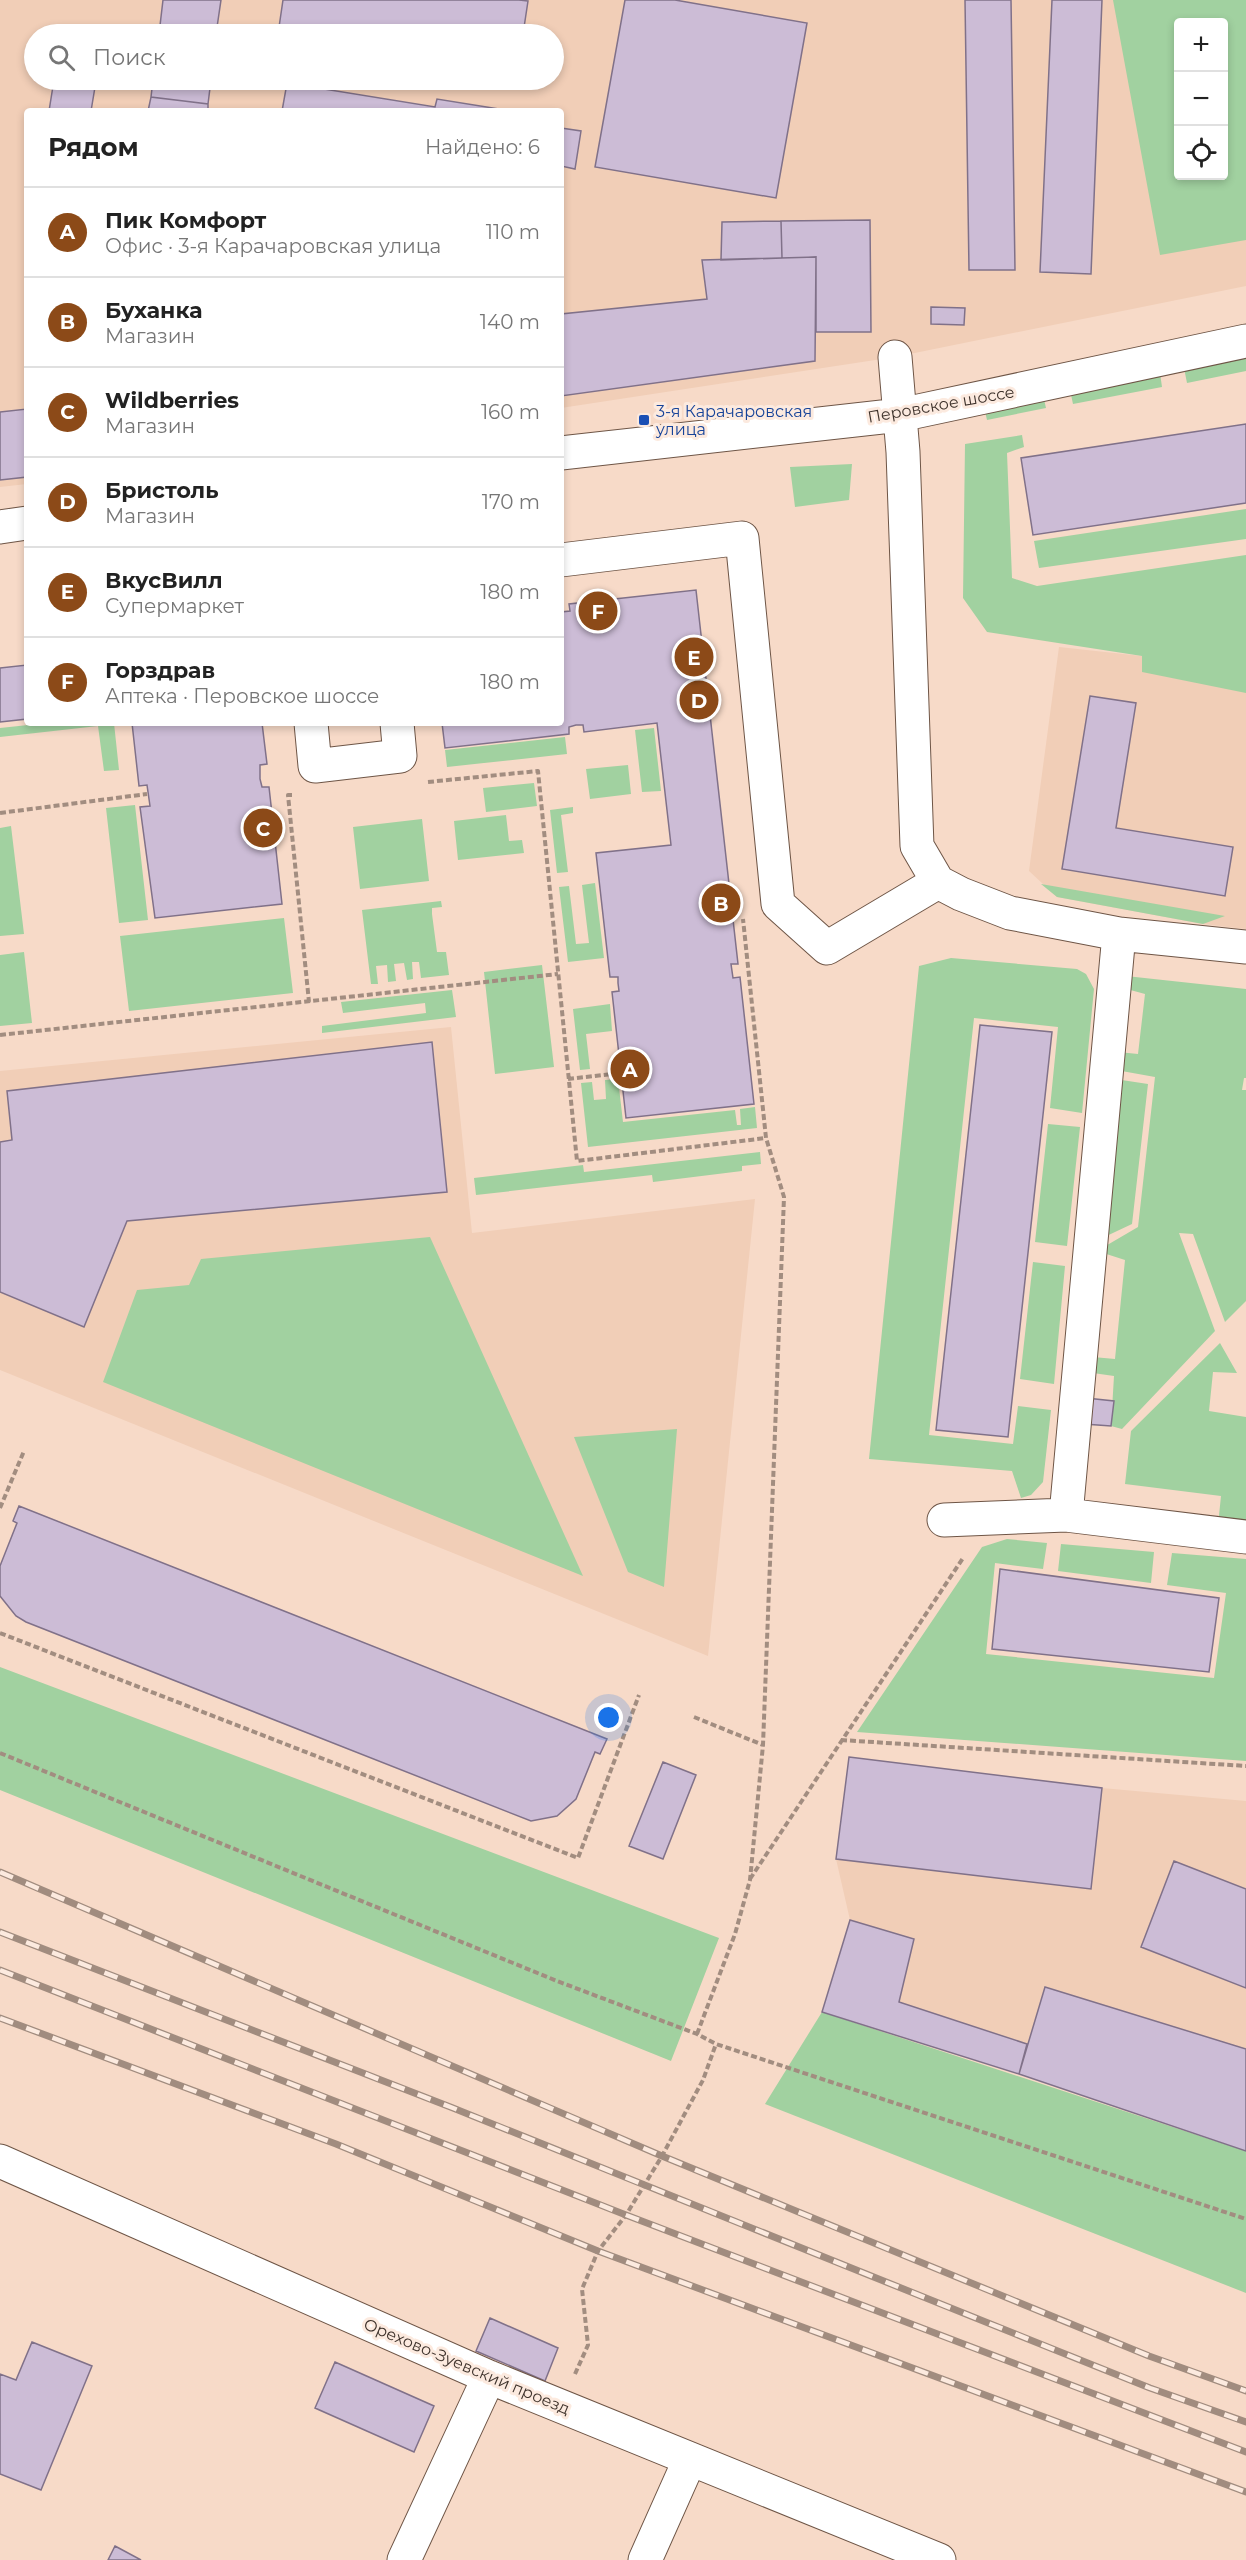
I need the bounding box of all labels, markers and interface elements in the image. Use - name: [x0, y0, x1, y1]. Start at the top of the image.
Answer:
- map controls: [1174, 18, 1228, 180]
- button: +: [1174, 18, 1228, 72]
- search box: [24, 24, 564, 90]
- icon: search: [45, 41, 78, 74]
- text: Поиск: [93, 44, 165, 71]
- button: −: [1174, 72, 1228, 126]
- button: locate: [1174, 126, 1228, 180]
- text: Рядом: [48, 131, 139, 163]
- text: Найдено: 6: [425, 135, 540, 159]
- text: Пик Комфорт: [105, 207, 266, 234]
- text: A: [60, 220, 75, 244]
- text: 110 m: [486, 220, 540, 244]
- text: Офис · 3-я Карачаровская улица: [105, 234, 441, 258]
- text: Буханка: [105, 297, 203, 324]
- text: B: [60, 310, 75, 334]
- text: 140 m: [480, 310, 540, 334]
- text: Магазин: [105, 324, 195, 348]
- street label: Перовское шоссе: [866, 382, 1016, 427]
- text: Wildberries: [105, 387, 239, 414]
- text: C: [60, 400, 75, 424]
- text: 160 m: [481, 400, 540, 424]
- place label: 3-я Карачаровская улица: [655, 402, 812, 439]
- marker: 3-я Карачаровская улица: [637, 413, 651, 427]
- text: Магазин: [105, 414, 195, 438]
- text: Бристоль: [105, 477, 219, 504]
- text: D: [59, 490, 76, 514]
- text: 170 m: [482, 490, 540, 514]
- text: Магазин: [105, 504, 195, 528]
- text: ВкусВилл: [105, 567, 223, 594]
- text: E: [61, 580, 74, 604]
- text: 180 m: [480, 580, 540, 604]
- pin: F: [578, 588, 618, 634]
- text: Супермаркет: [105, 594, 244, 618]
- pin: E: [674, 634, 714, 680]
- text: Горздрав: [105, 657, 215, 684]
- text: F: [61, 670, 74, 694]
- text: 180 m: [480, 670, 540, 694]
- pin: D: [680, 678, 718, 722]
- text: Аптека · Перовское шоссе: [105, 684, 379, 708]
- pin: C: [244, 806, 282, 850]
- pin: B: [702, 880, 740, 926]
- pin: A: [610, 1046, 650, 1092]
- your location: [594, 1703, 623, 1732]
- street label: Орехово-Зуевский проезд: [361, 2314, 573, 2419]

